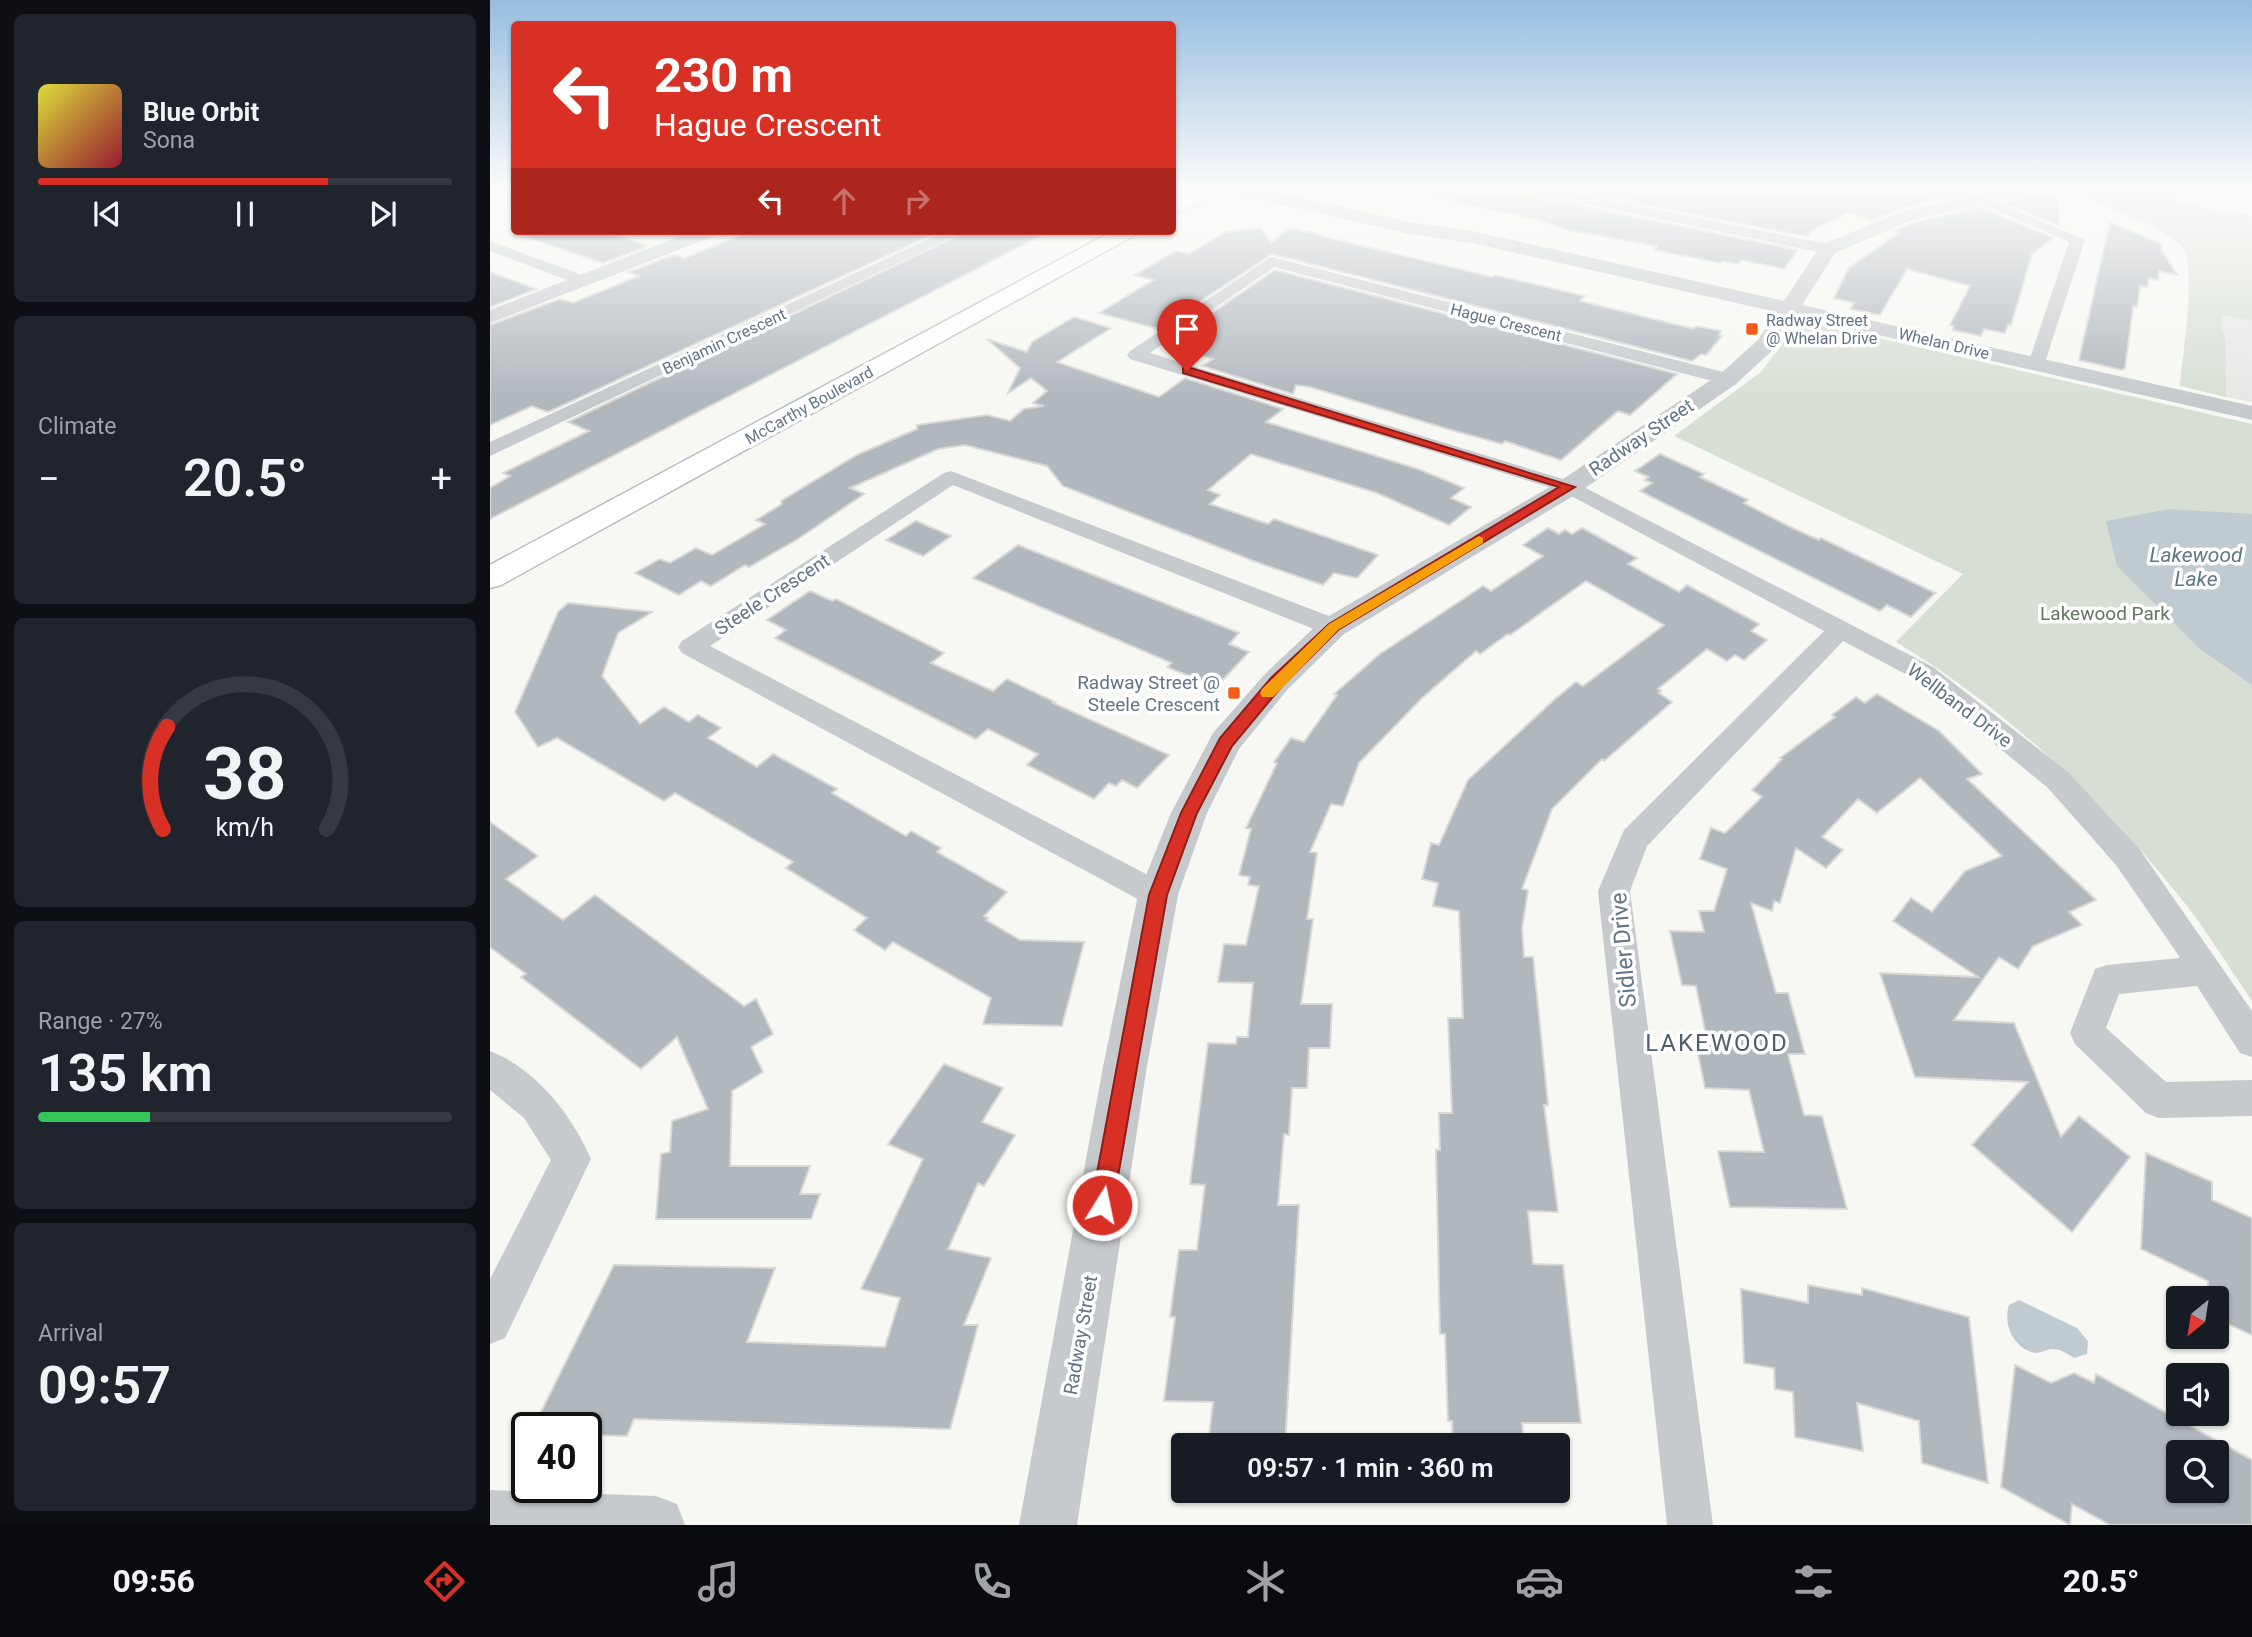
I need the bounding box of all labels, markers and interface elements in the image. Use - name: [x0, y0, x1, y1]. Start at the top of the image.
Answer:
- text: 230 m: [654, 47, 793, 104]
- icon: left: [539, 49, 630, 140]
- text: Blue Orbit: [143, 97, 259, 127]
- text: Hague Crescent: [654, 106, 881, 144]
- text: Sona: [143, 127, 195, 154]
- icon: left: [752, 182, 790, 220]
- icon: ahead: [825, 182, 863, 220]
- icon: right: [898, 182, 936, 220]
- icon: previous: [88, 195, 126, 233]
- icon: pause: [226, 195, 264, 233]
- icon: next: [364, 195, 402, 233]
- pin: [1157, 299, 1217, 371]
- street label: Hague Crescent: [1448, 300, 1563, 345]
- street label: Benjamin Crescent: [660, 305, 789, 378]
- icon: arrive: [1168, 310, 1206, 348]
- place label: Radway Street @ Whelan Drive: [1766, 311, 1877, 348]
- marker: Radway Street @ Whelan Drive: [1744, 321, 1760, 337]
- street label: Whelan Drive: [1897, 324, 1991, 363]
- street label: McCarthy Boulevard: [742, 362, 877, 449]
- street label: Radway Street: [1585, 394, 1698, 481]
- text: Climate: [38, 413, 117, 440]
- text: 20.5°: [183, 448, 307, 509]
- text: −: [38, 457, 60, 501]
- text: +: [430, 457, 452, 501]
- water label: Lakewood Lake: [2149, 543, 2243, 591]
- street label: Steele Crescent: [711, 549, 834, 640]
- park label: Lakewood Park: [2040, 602, 2170, 625]
- street label: Wellband Drive: [1903, 658, 2017, 752]
- place label: Radway Street @ Steele Crescent: [1077, 671, 1220, 716]
- marker: Radway Street @ Steele Crescent: [1226, 685, 1242, 701]
- text: 38: [203, 731, 287, 817]
- text: km/h: [216, 812, 274, 841]
- street label: Sidler Drive: [1605, 891, 1642, 1009]
- text: Range · 27%: [38, 1008, 163, 1035]
- district label: LAKEWOOD: [1645, 1029, 1789, 1057]
- text: 135 km: [38, 1043, 213, 1104]
- position arrow: [1065, 1168, 1139, 1242]
- street label: Radway Street: [1059, 1273, 1102, 1397]
- north arrow: [2166, 1286, 2230, 1349]
- map controls: [2166, 1286, 2229, 1503]
- text: Arrival: [38, 1320, 103, 1347]
- text: 09:57: [38, 1355, 171, 1416]
- button: sound: [2166, 1363, 2229, 1426]
- speed limit sign: 40: [511, 1412, 602, 1503]
- button: search: [2166, 1440, 2229, 1503]
- text: 09:57 · 1 min · 360 m: [1247, 1453, 1494, 1483]
- icon: directions: [420, 1557, 469, 1606]
- icon: music: [694, 1557, 743, 1606]
- icon: phone: [967, 1557, 1016, 1606]
- icon: climate: [1241, 1557, 1290, 1606]
- icon: car: [1515, 1557, 1564, 1606]
- icon: filters: [1789, 1557, 1838, 1606]
- text: 09:56: [112, 1562, 195, 1600]
- text: 20.5°: [2063, 1562, 2139, 1600]

